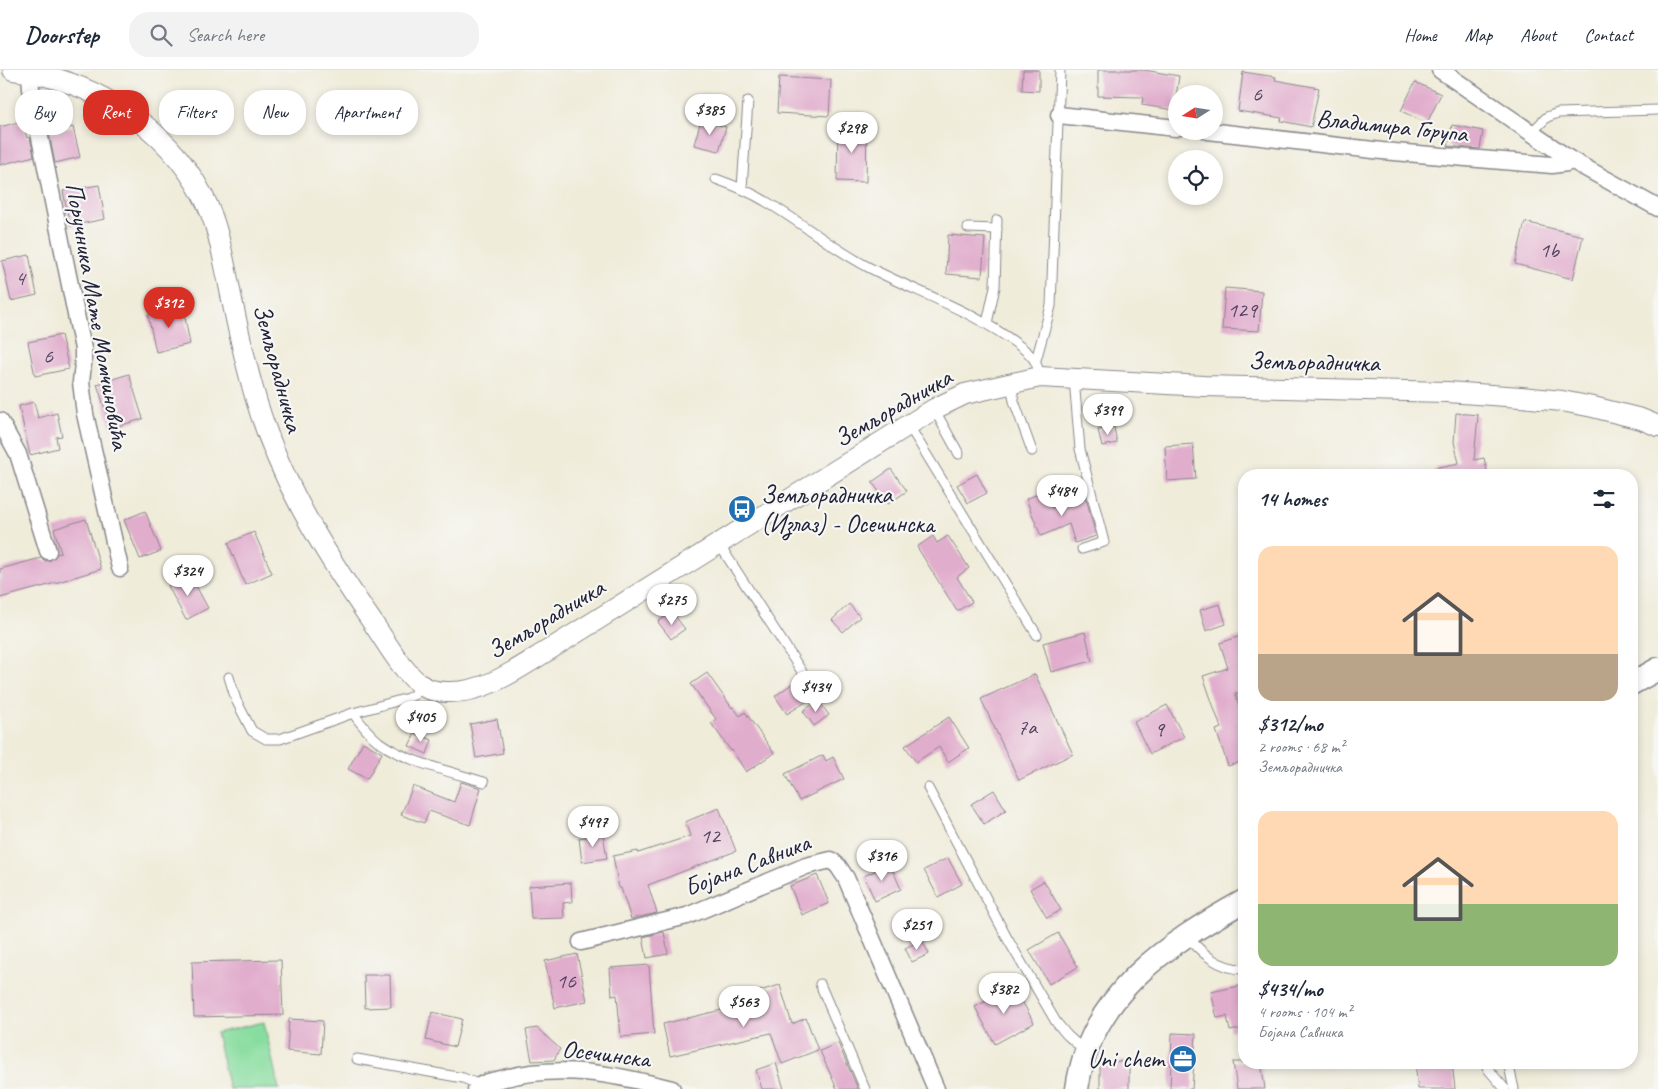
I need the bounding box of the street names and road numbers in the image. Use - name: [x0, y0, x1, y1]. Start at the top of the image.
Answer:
- street label: Владимира Горупа: [1315, 102, 1471, 150]
- street label: Поручника Мате Момчиновића: [58, 180, 137, 454]
- street label: Земљорадничка: [246, 300, 311, 438]
- street label: Земљорадничка: [1248, 345, 1382, 379]
- street label: Земљорадничка: [828, 360, 960, 455]
- street label: Земљорадничка: [482, 570, 612, 667]
- street label: Бојана Савника: [680, 826, 816, 904]
- street label: Осечинска: [560, 1033, 654, 1076]

